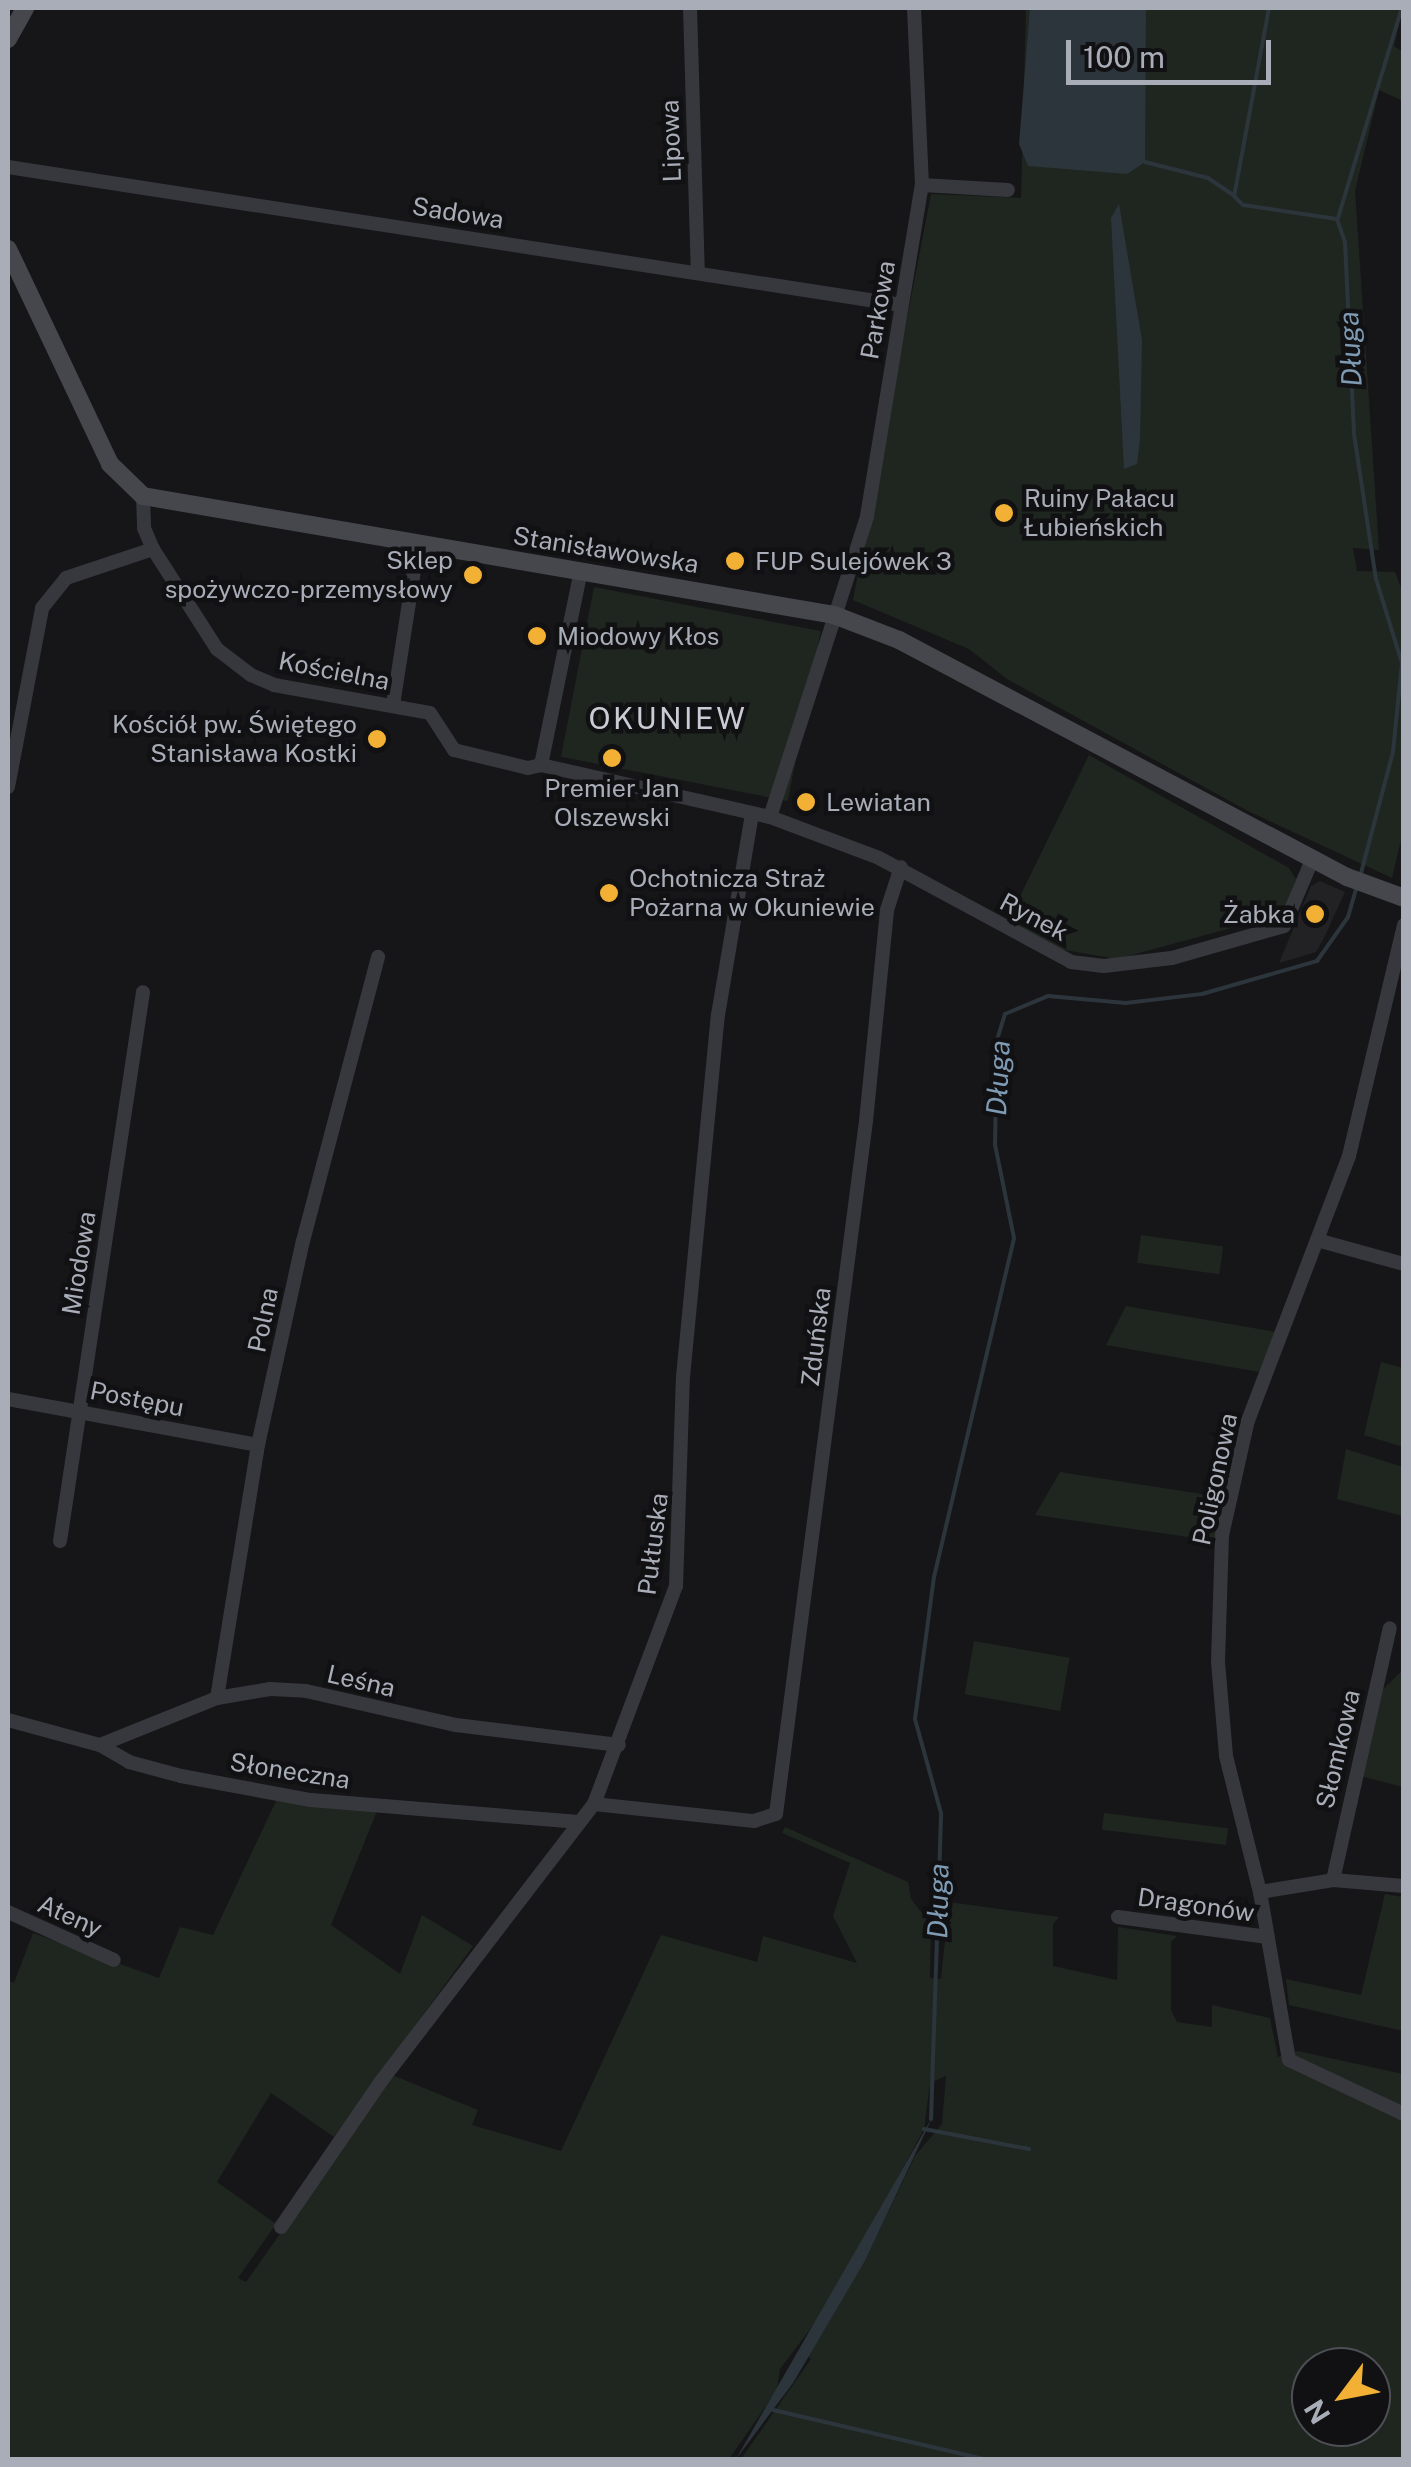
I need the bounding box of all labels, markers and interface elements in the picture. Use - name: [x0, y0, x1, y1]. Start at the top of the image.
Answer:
- scale bar: [1071, 20, 1276, 82]
- text: 100 m: [1083, 39, 1165, 75]
- street label: Lipowa: [655, 99, 687, 183]
- street label: Sadowa: [410, 191, 506, 235]
- street label: Parkowa: [855, 258, 901, 362]
- water label: Długa: [1331, 310, 1369, 388]
- place label: Ruiny Pałacu Łubieńskich: [1024, 484, 1175, 543]
- marker: Ruiny Pałacu Łubieńskich: [993, 502, 1015, 524]
- street label: Stanisławowska: [511, 521, 701, 579]
- place label: Sklep spożywczo-przemysłowy: [165, 546, 453, 605]
- place label: FUP Sulejówek 3: [755, 546, 952, 576]
- marker: FUP Sulejówek 3: [724, 550, 746, 572]
- marker: Sklep spożywczo-przemysłowy: [462, 564, 484, 586]
- place label: Miodowy Kłos: [557, 621, 719, 651]
- marker: Miodowy Kłos: [526, 625, 548, 647]
- street label: Kościelna: [276, 646, 392, 696]
- district label: OKUNIEW: [589, 700, 747, 736]
- place label: Kościół pw. Świętego Stanisława Kostki: [112, 710, 357, 769]
- marker: Kościół pw. Świętego Stanisława Kostki: [366, 728, 388, 750]
- marker: Premier Jan Olszewski: [601, 747, 623, 769]
- place label: Premier Jan Olszewski: [544, 774, 680, 833]
- place label: Lewiatan: [826, 787, 931, 817]
- marker: Lewiatan: [795, 791, 817, 813]
- place label: Ochotnicza Straż Pożarna w Okuniewie: [629, 864, 875, 923]
- marker: Ochotnicza Straż Pożarna w Okuniewie: [598, 882, 620, 904]
- street label: Rynek: [995, 887, 1073, 947]
- place label: Żabka: [1223, 899, 1295, 929]
- marker: Żabka: [1304, 903, 1326, 925]
- water label: Długa: [979, 1039, 1017, 1117]
- street label: Miodowa: [56, 1209, 102, 1317]
- street label: Polna: [242, 1285, 284, 1355]
- street label: Zduńska: [795, 1286, 837, 1388]
- street label: Postępu: [87, 1375, 187, 1423]
- street label: Poligonowa: [1186, 1410, 1244, 1548]
- street label: Pułtuska: [632, 1491, 674, 1597]
- street label: Leśna: [324, 1659, 398, 1703]
- street label: Słomkowa: [1310, 1687, 1366, 1811]
- street label: Słoneczna: [228, 1747, 352, 1795]
- water label: Długa: [921, 1863, 955, 1939]
- street label: Dragonów: [1136, 1882, 1256, 1928]
- street label: Ateny: [33, 1889, 107, 1943]
- north arrow: [1291, 2347, 1391, 2447]
- text: N: [1297, 2394, 1337, 2430]

